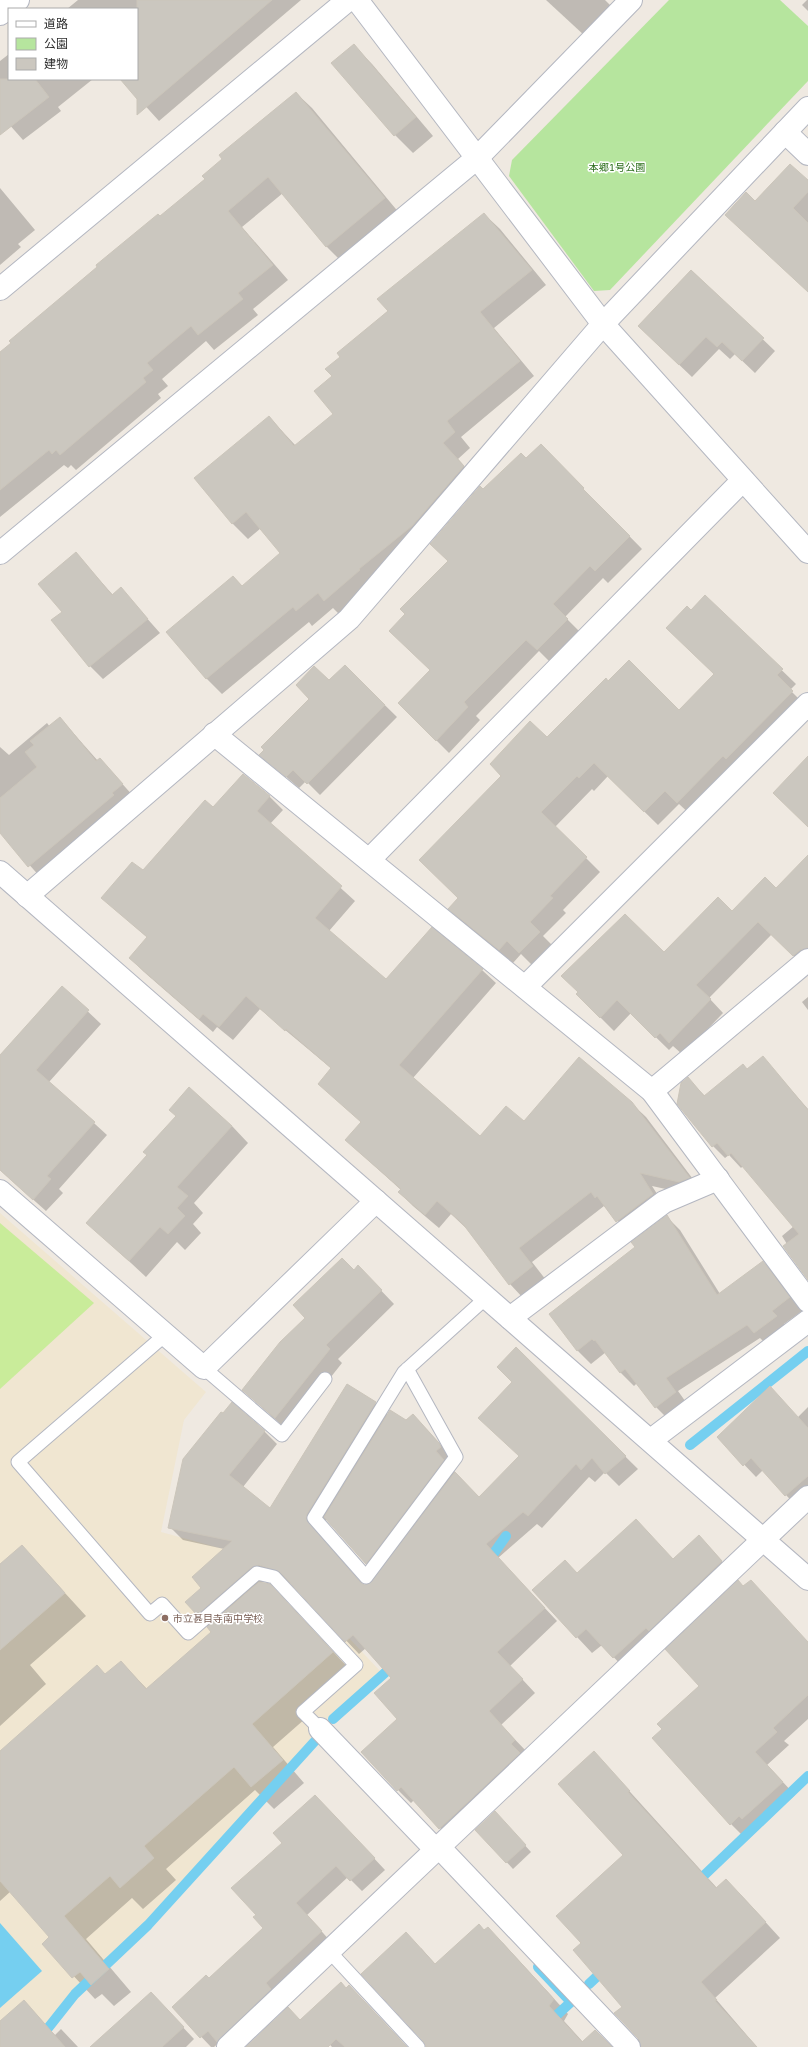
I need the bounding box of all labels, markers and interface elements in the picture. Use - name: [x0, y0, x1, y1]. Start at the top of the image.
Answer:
- legend: [8, 8, 138, 80]
- text: 道路: [44, 17, 68, 31]
- text: 公園: [44, 37, 68, 51]
- text: 建物: [44, 57, 68, 71]
- park label: 本郷1号公園: [589, 162, 645, 174]
- marker: 市立甚目寺南中学校: [160, 1613, 170, 1623]
- place label: 市立甚目寺南中学校: [173, 1613, 263, 1625]

